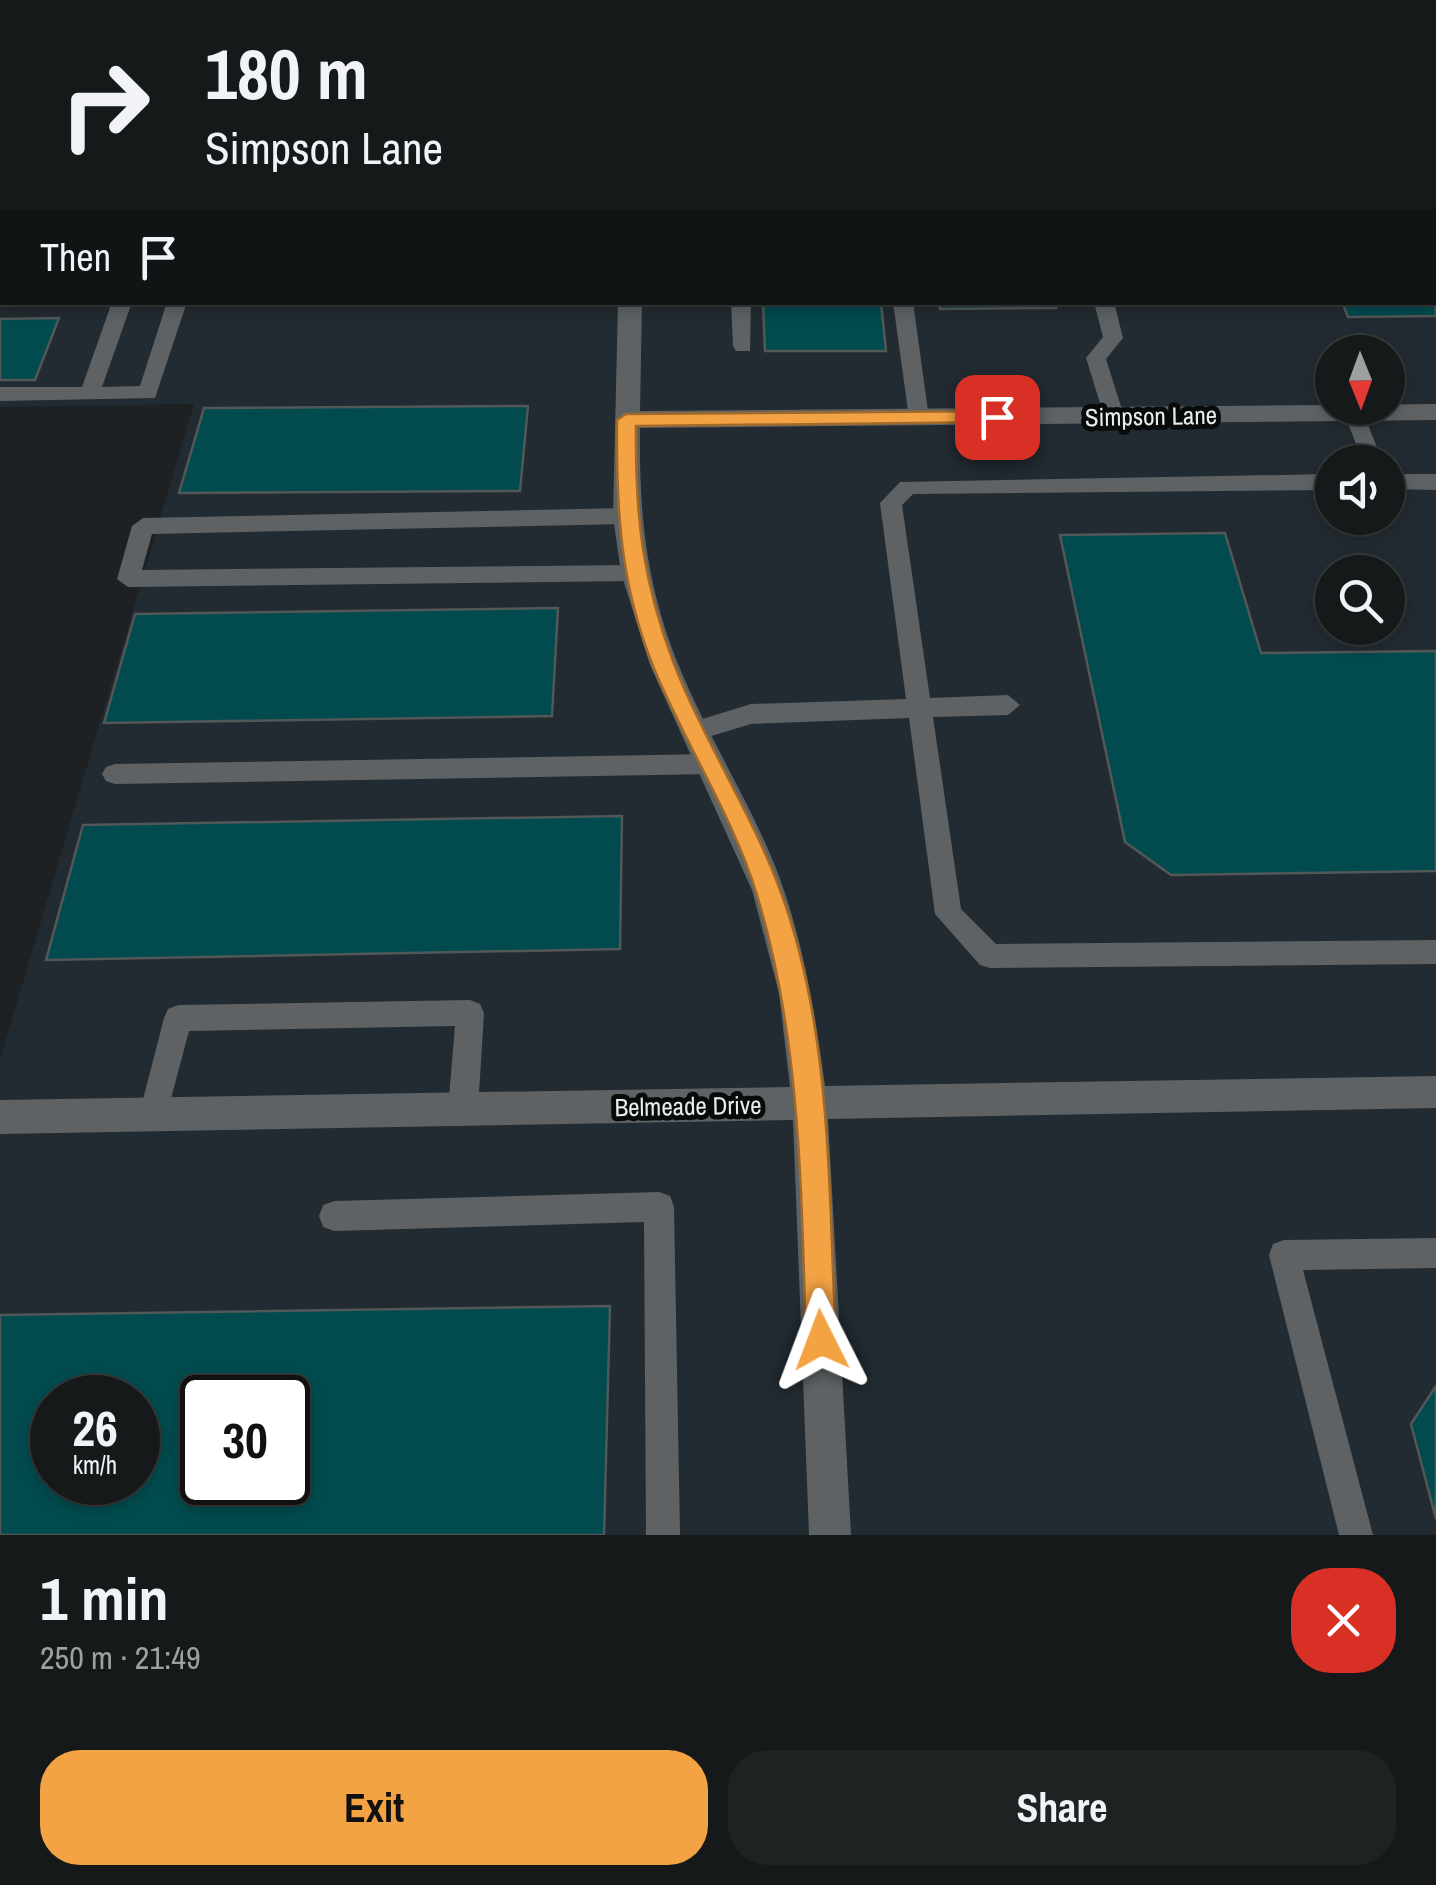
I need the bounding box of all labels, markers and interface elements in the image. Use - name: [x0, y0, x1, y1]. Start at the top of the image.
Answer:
- text: 180 m: [205, 27, 368, 121]
- icon: right: [40, 40, 170, 170]
- text: Simpson Lane: [205, 117, 443, 178]
- icon: arrive: [131, 230, 186, 285]
- text: Then: [40, 232, 111, 283]
- north arrow: [1315, 335, 1405, 425]
- map controls: [1315, 335, 1405, 645]
- pin: [955, 375, 1040, 460]
- icon: arrive: [970, 390, 1025, 445]
- street label: Simpson Lane: [1085, 398, 1217, 434]
- button: sound: [1315, 445, 1405, 535]
- button: search: [1315, 555, 1405, 645]
- street label: Belmeade Drive: [614, 1088, 762, 1124]
- position arrow: [769, 1288, 873, 1392]
- speed limit sign: 30: [180, 1375, 310, 1505]
- text: 26: [72, 1394, 118, 1462]
- text: km/h: [73, 1448, 117, 1482]
- text: 1 min: [40, 1558, 169, 1639]
- button: close: [1291, 1568, 1396, 1673]
- text: 250 m · 21:49: [40, 1636, 200, 1679]
- button: Exit: [40, 1750, 708, 1865]
- button: Share: [728, 1750, 1396, 1865]

